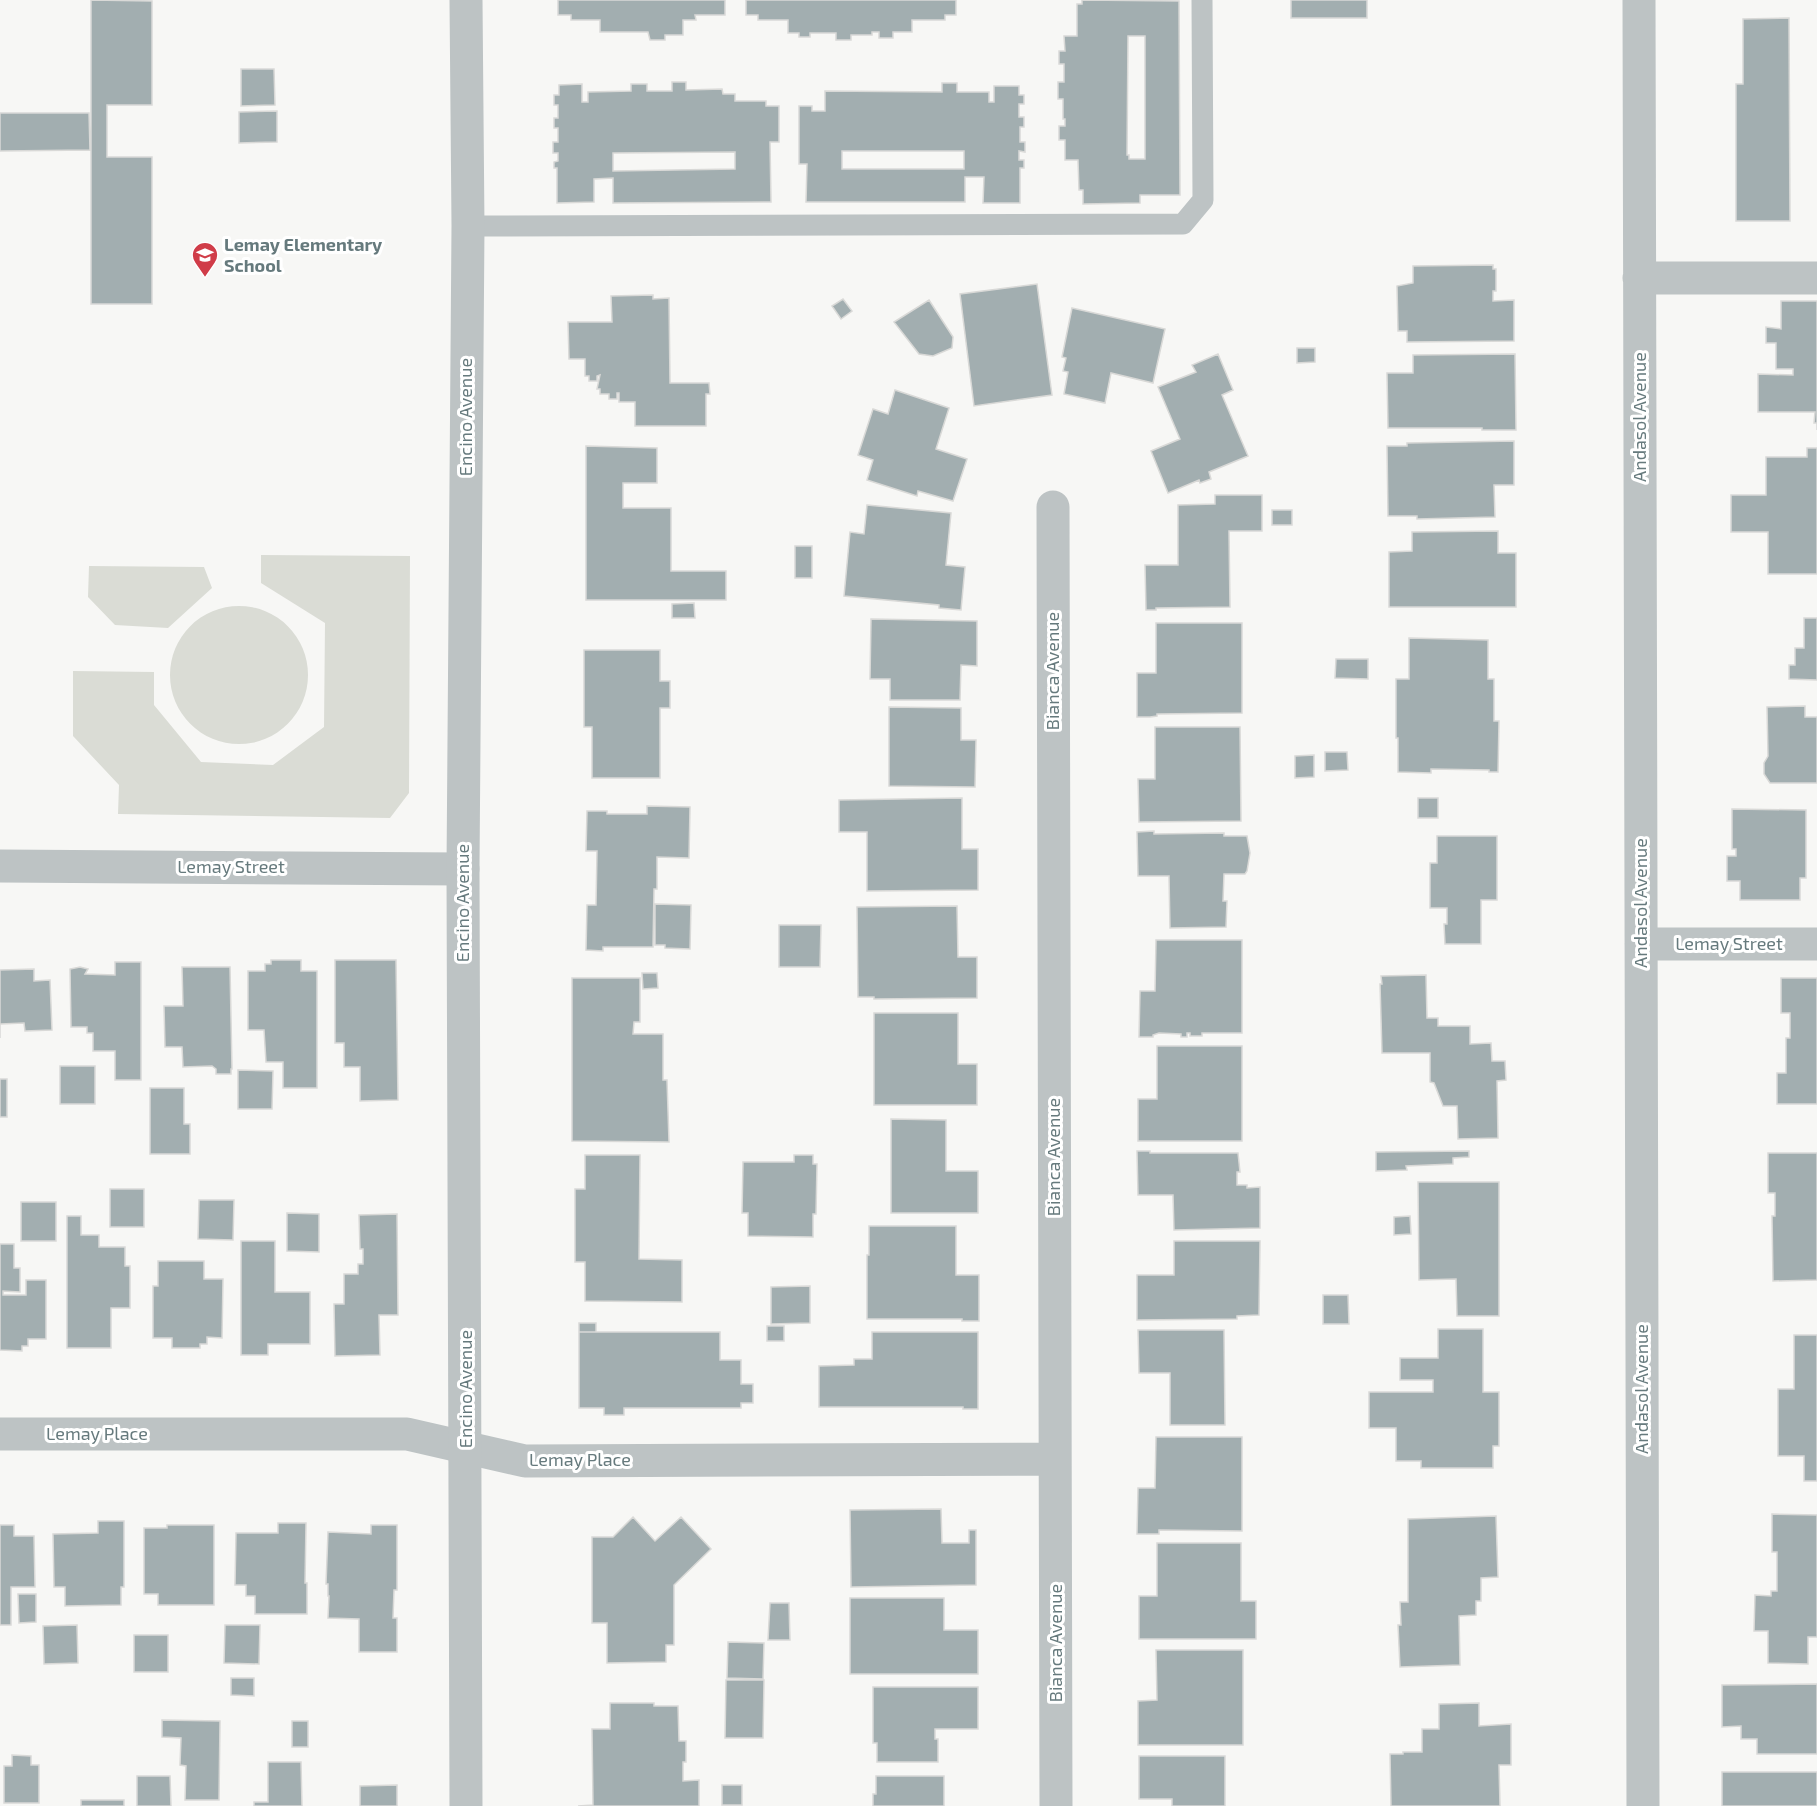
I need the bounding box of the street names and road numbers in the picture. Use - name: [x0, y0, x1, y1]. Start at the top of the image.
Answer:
- street label: Andasol Avenue: [1628, 352, 1650, 482]
- street label: Encino Avenue: [454, 358, 476, 476]
- street label: Bianca Avenue: [1041, 612, 1063, 730]
- street label: Andasol Avenue: [1629, 838, 1651, 968]
- street label: Encino Avenue: [451, 844, 473, 962]
- street label: Lemay Street: [177, 855, 285, 877]
- street label: Lemay Street: [1675, 932, 1783, 954]
- street label: Bianca Avenue: [1042, 1098, 1064, 1216]
- street label: Andasol Avenue: [1630, 1324, 1652, 1454]
- street label: Encino Avenue: [454, 1330, 476, 1448]
- street label: Lemay Place: [46, 1422, 148, 1444]
- street label: Lemay Place: [529, 1448, 631, 1470]
- street label: Bianca Avenue: [1044, 1584, 1066, 1702]

